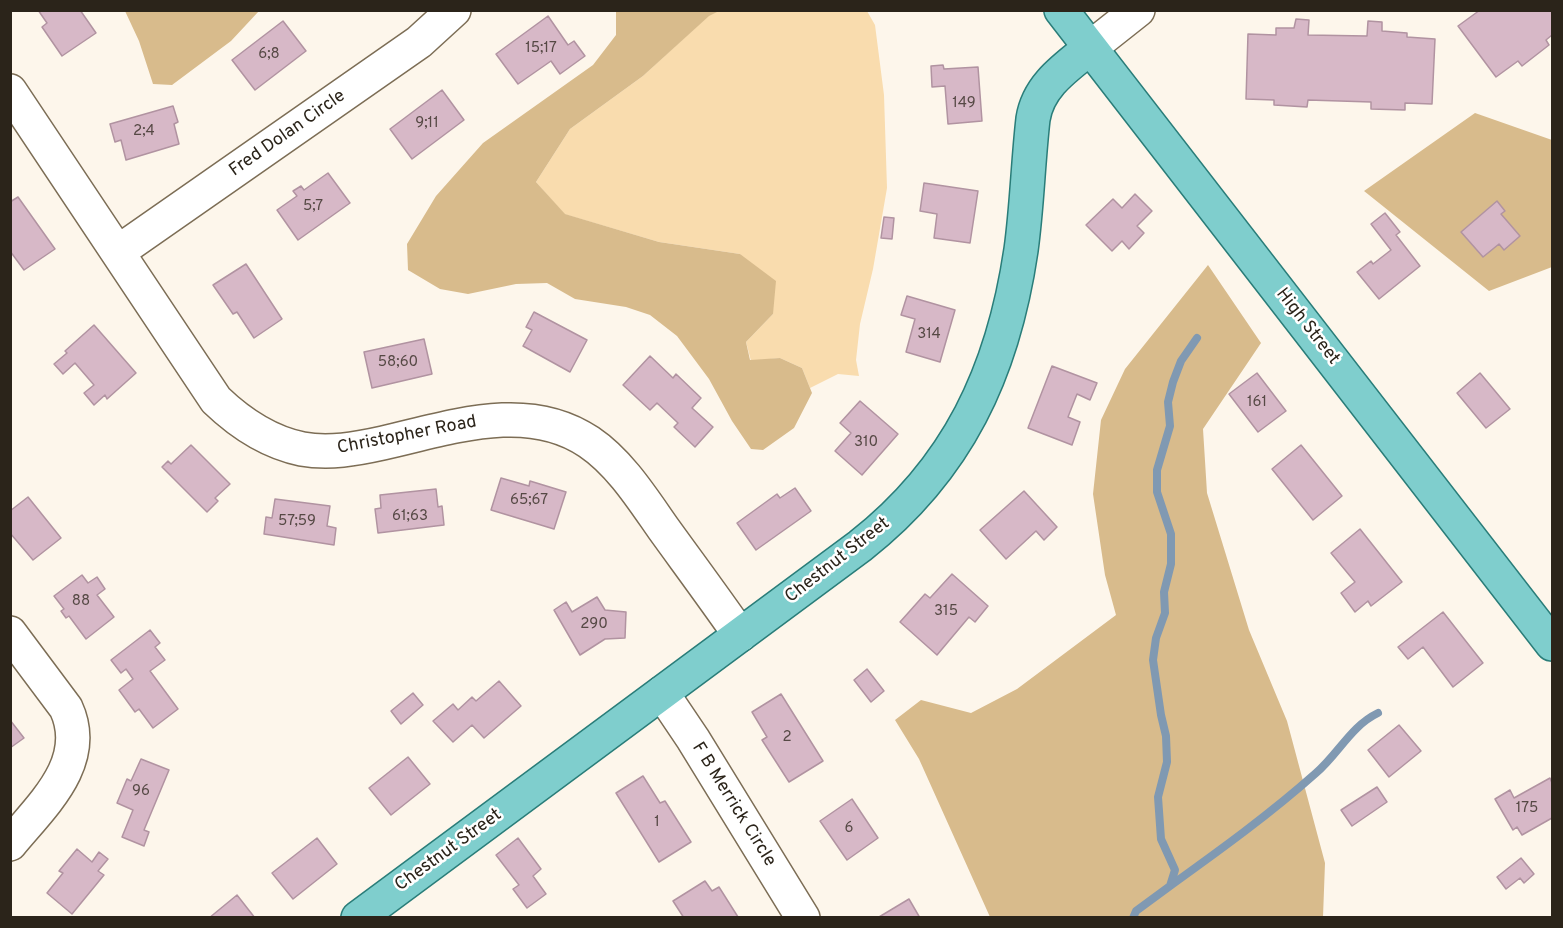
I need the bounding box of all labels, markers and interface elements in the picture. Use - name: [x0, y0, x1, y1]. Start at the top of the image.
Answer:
- house number: 15;17: [525, 40, 557, 58]
- house number: 6;8: [258, 46, 280, 64]
- street label: Fred Dolan Circle: [226, 86, 350, 182]
- house number: 149: [952, 95, 976, 113]
- house number: 9;11: [415, 115, 439, 133]
- house number: 2;4: [133, 123, 155, 141]
- house number: 5;7: [303, 198, 323, 216]
- street label: High Street: [1270, 284, 1344, 370]
- house number: 314: [917, 326, 941, 344]
- house number: 58;60: [378, 354, 418, 372]
- house number: 161: [1247, 394, 1267, 412]
- street label: Christopher Road: [335, 412, 479, 460]
- house number: 310: [854, 434, 878, 452]
- house number: 65;67: [510, 492, 548, 510]
- house number: 61;63: [392, 508, 428, 526]
- house number: 57;59: [278, 513, 316, 531]
- street label: Chestnut Street: [781, 513, 895, 609]
- house number: 88: [72, 593, 90, 611]
- house number: 315: [934, 603, 958, 621]
- house number: 290: [580, 616, 608, 634]
- house number: 2: [782, 729, 792, 747]
- street label: F B Merrick Circle: [686, 739, 780, 871]
- house number: 96: [132, 783, 150, 801]
- house number: 175: [1516, 800, 1538, 818]
- street label: Chestnut Street: [391, 805, 507, 897]
- house number: 1: [654, 814, 660, 832]
- house number: 6: [845, 820, 853, 838]

